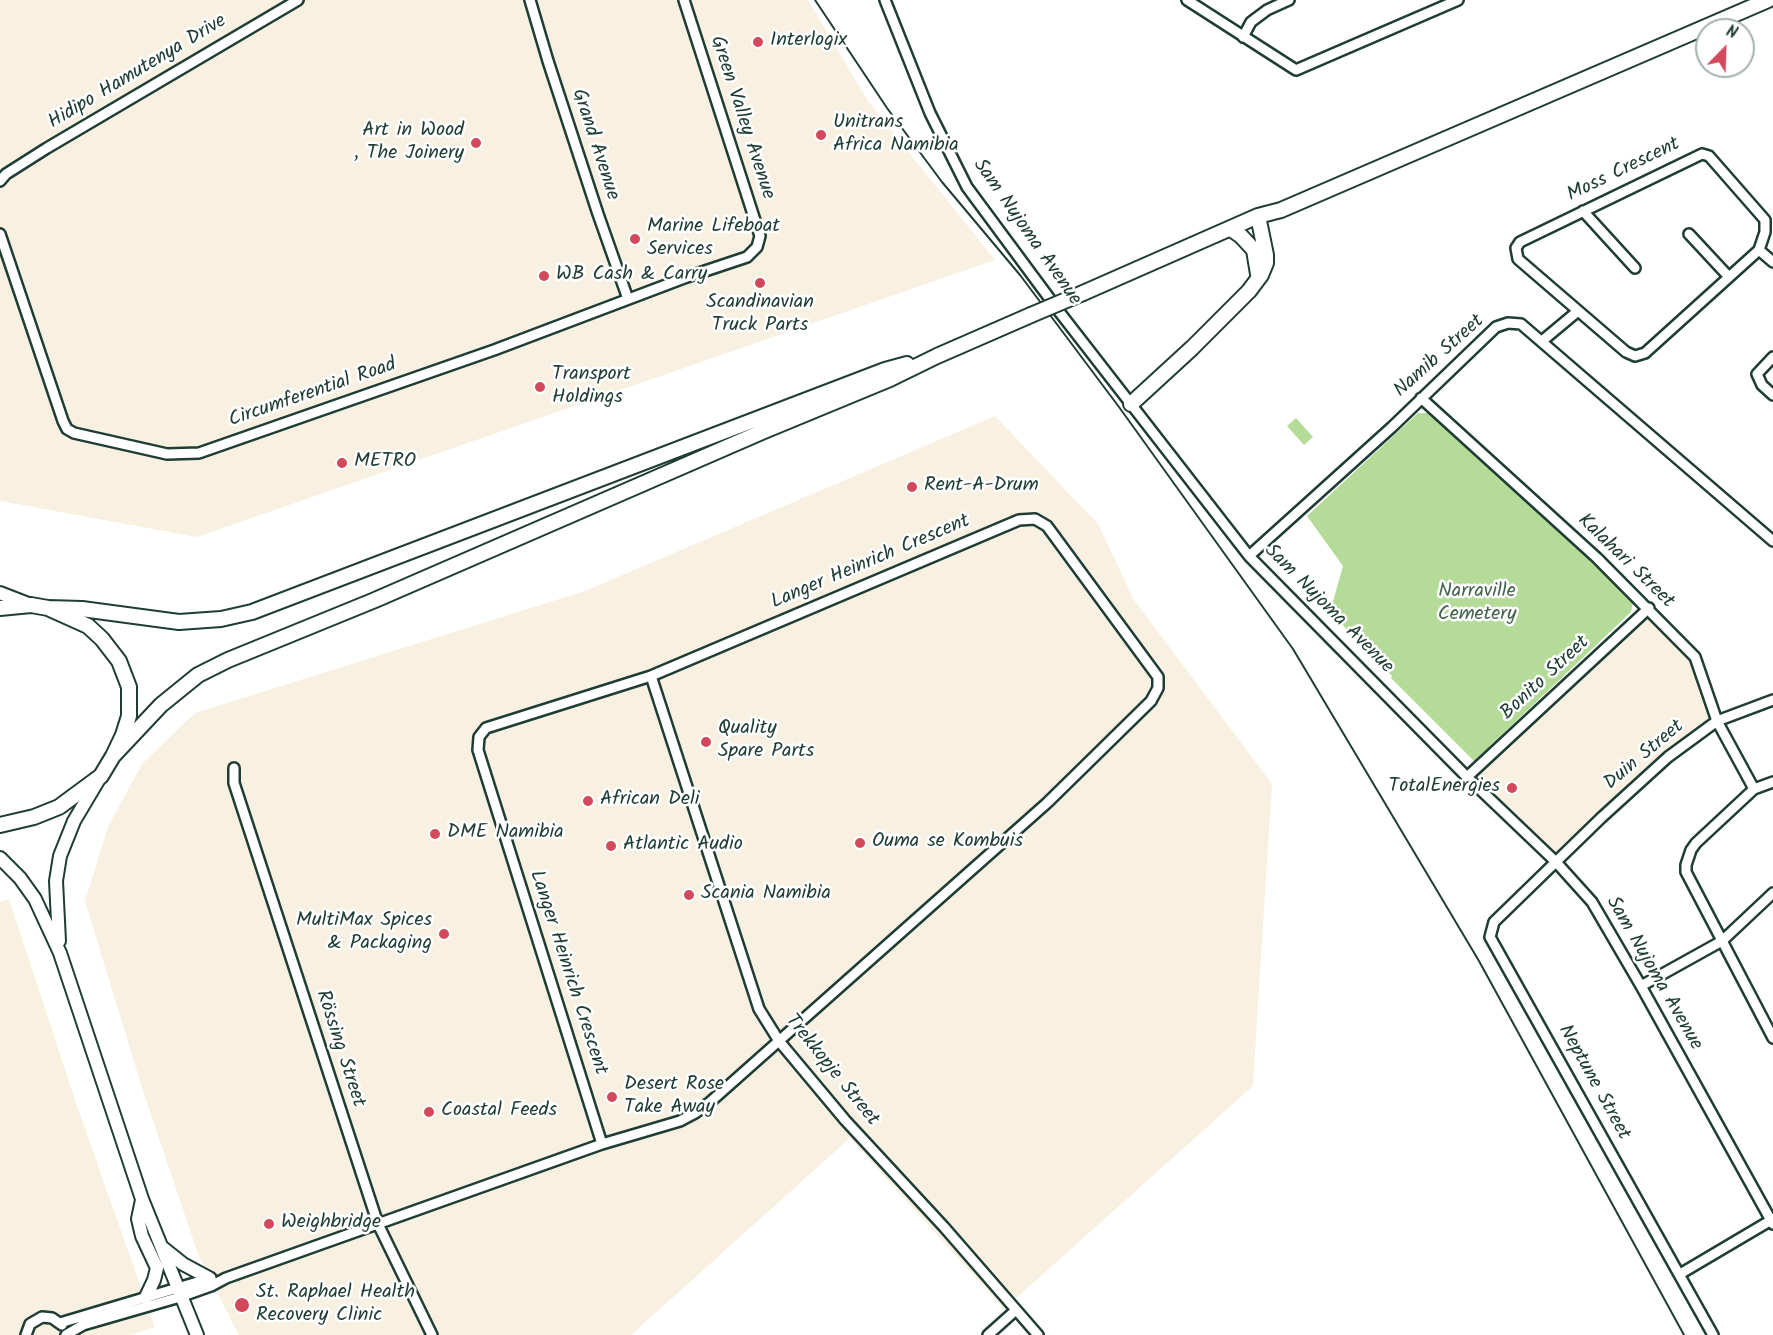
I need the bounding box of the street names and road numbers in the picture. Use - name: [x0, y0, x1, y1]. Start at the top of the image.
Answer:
- street label: Hidipo Hamutenya Drive: [44, 10, 232, 136]
- street label: Green Valley Avenue: [703, 33, 779, 203]
- street label: Grand Avenue: [565, 86, 623, 204]
- street label: Moss Crescent: [1564, 133, 1684, 209]
- street label: Sam Nujoma Avenue: [966, 155, 1086, 311]
- street label: Namib Street: [1390, 310, 1490, 404]
- street label: Circumferential Road: [226, 354, 400, 434]
- street label: Langer Heinrich Crescent: [768, 510, 974, 616]
- street label: Kalahari Street: [1571, 510, 1679, 614]
- street label: Sam Nujoma Avenue: [1258, 540, 1398, 680]
- street label: Bonito Street: [1497, 632, 1595, 726]
- street label: Duin Street: [1600, 716, 1690, 796]
- street label: Langer Heinrich Crescent: [523, 868, 611, 1078]
- street label: Sam Nujoma Avenue: [1599, 893, 1707, 1055]
- street label: Rössing Street: [309, 988, 369, 1110]
- street label: Trekkopje Street: [779, 1010, 883, 1132]
- street label: Neptune Street: [1552, 1021, 1634, 1145]

